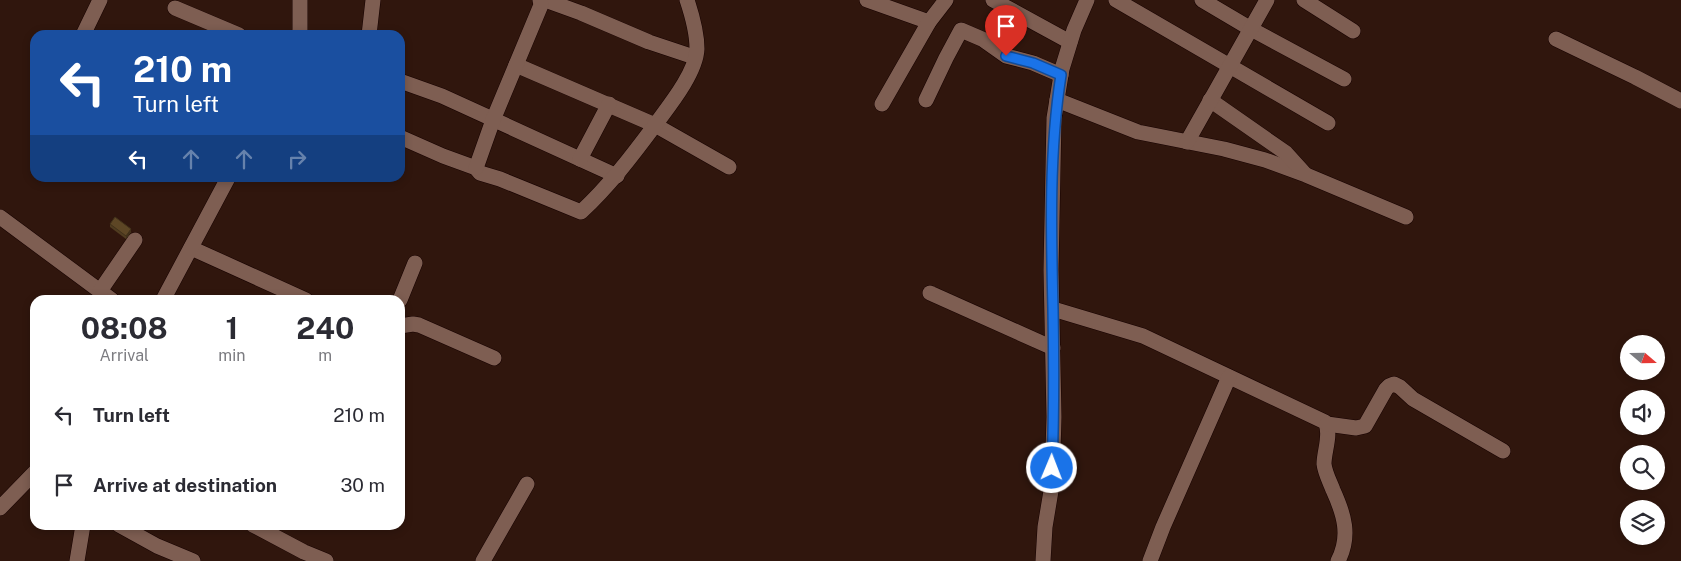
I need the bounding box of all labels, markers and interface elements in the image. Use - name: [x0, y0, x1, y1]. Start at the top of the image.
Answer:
- pin: [985, 5, 1027, 56]
- icon: arrive: [992, 12, 1020, 40]
- text: 210 m: [133, 49, 232, 90]
- icon: left: [50, 50, 115, 115]
- text: Turn left: [133, 91, 219, 117]
- icon: left: [124, 145, 152, 173]
- icon: ahead: [177, 145, 205, 173]
- icon: ahead: [230, 145, 258, 173]
- icon: right: [283, 145, 311, 173]
- text: 08:08: [81, 310, 168, 346]
- text: 1: [225, 310, 238, 346]
- text: 240: [296, 310, 354, 346]
- north arrow: [1620, 335, 1665, 380]
- map controls: [1620, 335, 1665, 545]
- text: Arrival: [99, 346, 149, 365]
- text: min: [218, 346, 245, 365]
- text: m: [318, 346, 332, 365]
- button: sound: [1620, 390, 1665, 435]
- icon: left: [50, 401, 78, 429]
- text: Turn left: [93, 404, 170, 426]
- text: 210 m: [333, 404, 385, 426]
- position arrow: [1025, 441, 1077, 493]
- button: search: [1620, 445, 1665, 490]
- icon: arrive: [50, 471, 78, 499]
- text: Arrive at destination: [93, 474, 277, 496]
- text: 30 m: [340, 474, 385, 496]
- button: layers: [1620, 500, 1665, 545]

